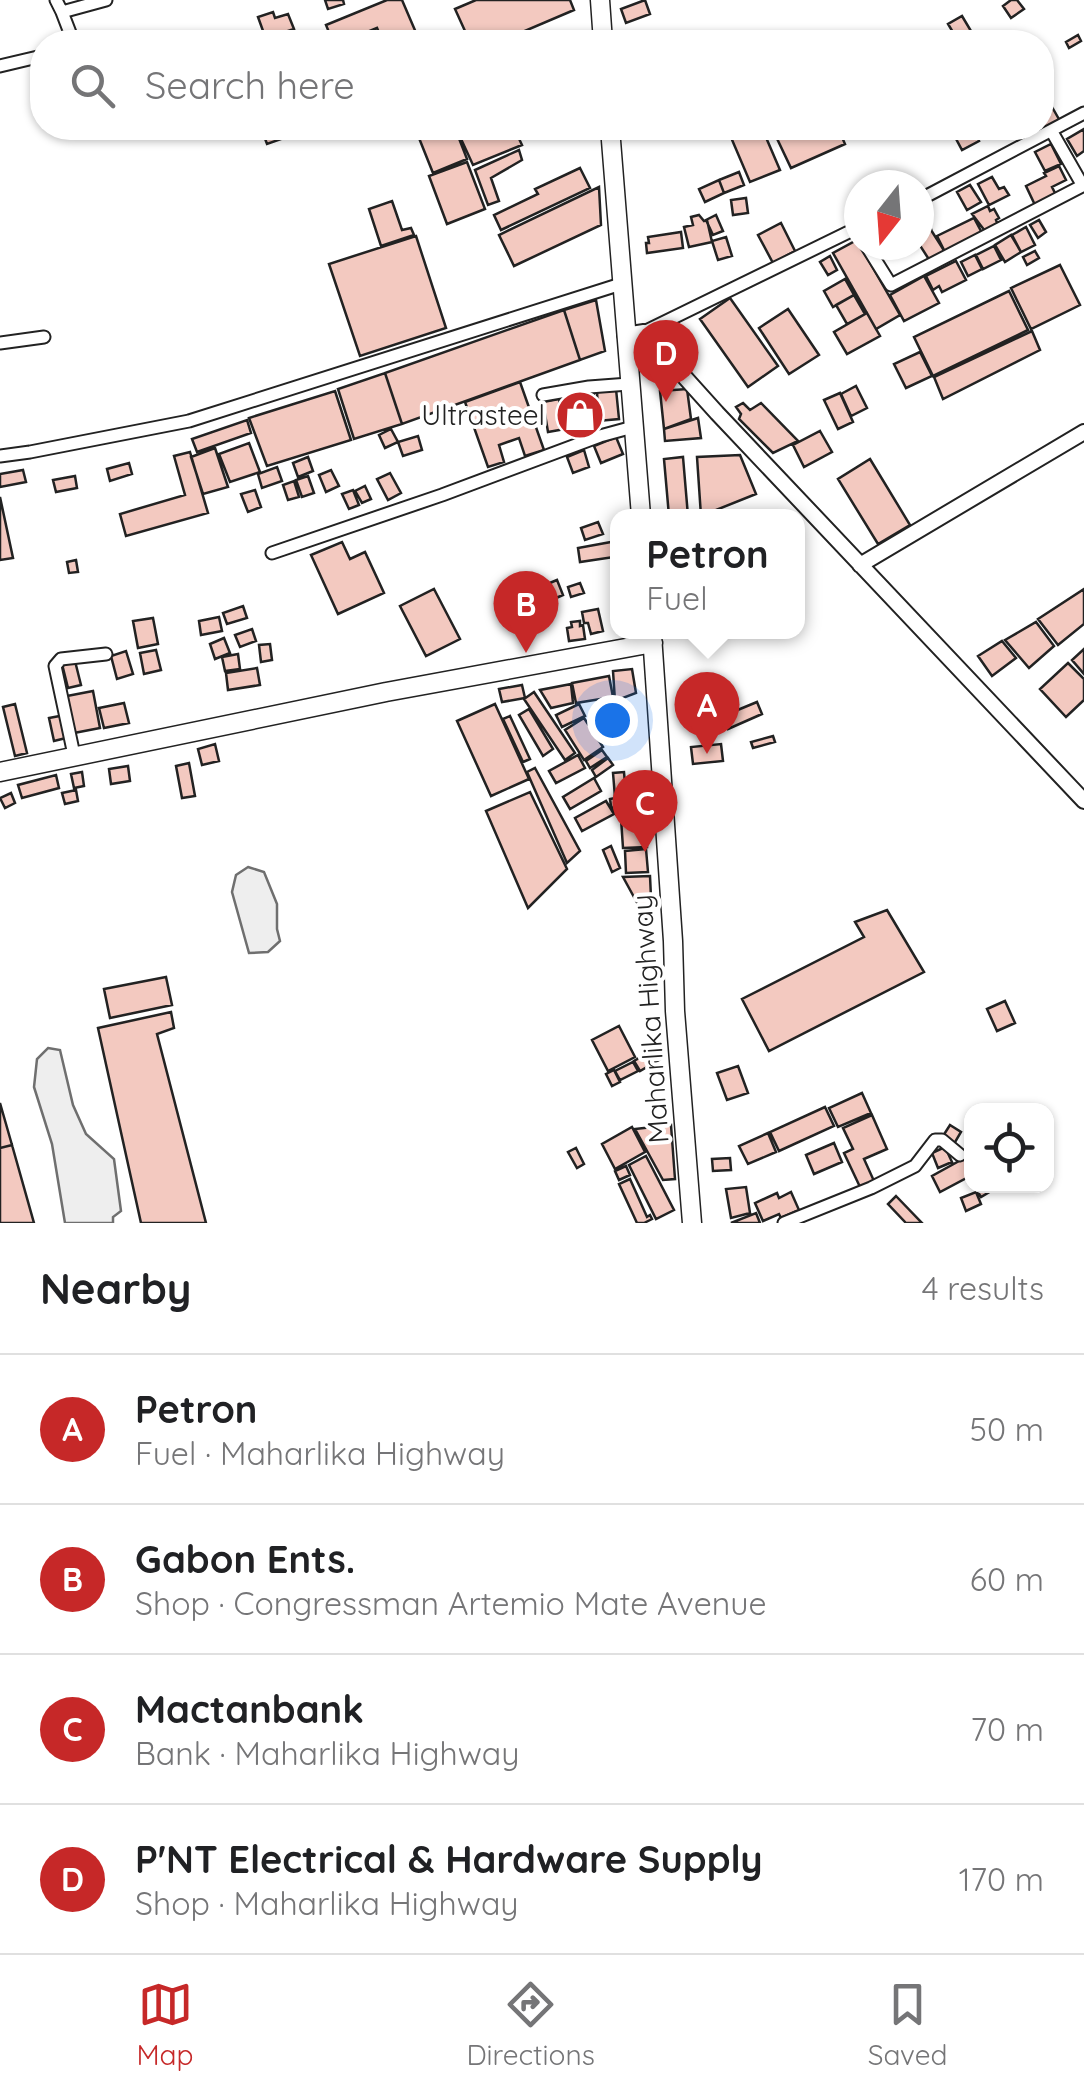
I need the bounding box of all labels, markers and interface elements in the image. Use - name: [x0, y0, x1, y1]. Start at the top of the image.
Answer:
- search box: [30, 30, 1054, 140]
- icon: search: [65, 58, 120, 113]
- text: Search here: [145, 61, 355, 109]
- north arrow: [844, 170, 934, 260]
- pin: D: [634, 320, 698, 402]
- shop icon: Ultrasteel: [554, 389, 606, 441]
- place label: Ultrasteel: [421, 397, 545, 432]
- popup: [610, 509, 805, 639]
- text: Petron: [646, 530, 769, 578]
- pin: B: [494, 570, 558, 653]
- text: Fuel: [646, 578, 708, 618]
- pin: A: [674, 672, 740, 754]
- your location: [587, 695, 638, 746]
- pin: C: [612, 770, 678, 852]
- street label: Maharlika Highway: [623, 893, 676, 1145]
- map controls: [964, 1103, 1054, 1193]
- button: locate: [964, 1103, 1054, 1193]
- text: Nearby: [40, 1262, 191, 1315]
- text: 4 results: [922, 1268, 1044, 1308]
- text: Petron: [135, 1385, 258, 1433]
- text: A: [62, 1409, 83, 1449]
- text: 50 m: [970, 1409, 1044, 1449]
- text: Fuel · Maharlika Highway: [135, 1433, 505, 1473]
- text: Gabon Ents.: [135, 1535, 355, 1583]
- text: B: [62, 1559, 83, 1599]
- text: 60 m: [970, 1559, 1044, 1599]
- text: Shop · Congressman Artemio Mate Avenue: [135, 1583, 767, 1623]
- text: Mactanbank: [135, 1685, 364, 1733]
- text: C: [62, 1709, 83, 1749]
- text: 70 m: [971, 1709, 1044, 1749]
- text: Bank · Maharlika Highway: [135, 1733, 519, 1773]
- text: P'NT Electrical & Hardware Supply: [135, 1835, 763, 1883]
- text: D: [61, 1859, 84, 1899]
- text: 170 m: [959, 1859, 1044, 1899]
- text: Shop · Maharlika Highway: [135, 1883, 518, 1923]
- tab: Map: [136, 1977, 194, 2072]
- tab: Directions: [466, 1977, 595, 2072]
- tab: Saved: [868, 1977, 948, 2072]

